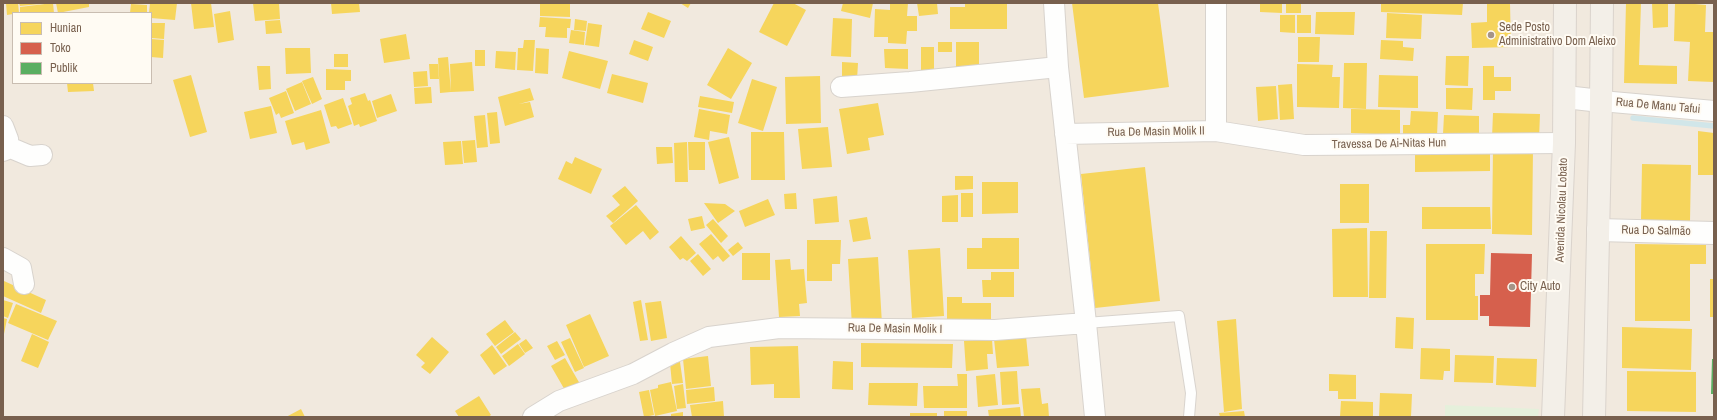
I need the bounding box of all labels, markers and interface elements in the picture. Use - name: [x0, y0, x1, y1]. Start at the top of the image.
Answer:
- legend: [12, 12, 152, 84]
- text: Hunian: [50, 20, 82, 36]
- place label: Sede Posto Administrativo Dom Aleixo: [1499, 21, 1616, 49]
- marker: Sede Posto Administrativo Dom Aleixo: [1486, 30, 1496, 40]
- text: Toko: [50, 40, 71, 56]
- text: Publik: [50, 60, 77, 76]
- street label: Rua De Manu Tafui: [1615, 95, 1701, 117]
- street label: Rua De Masin Molik II: [1107, 124, 1205, 140]
- street label: Travessa De Ai-Nitas Hun: [1332, 136, 1446, 152]
- street label: Avenida Nicolau Lobato: [1553, 157, 1571, 263]
- street label: Rua Do Salmão: [1621, 223, 1691, 239]
- place label: City Auto: [1520, 280, 1560, 294]
- marker: City Auto: [1507, 282, 1517, 292]
- street label: Rua De Masin Molik I: [848, 321, 942, 337]

